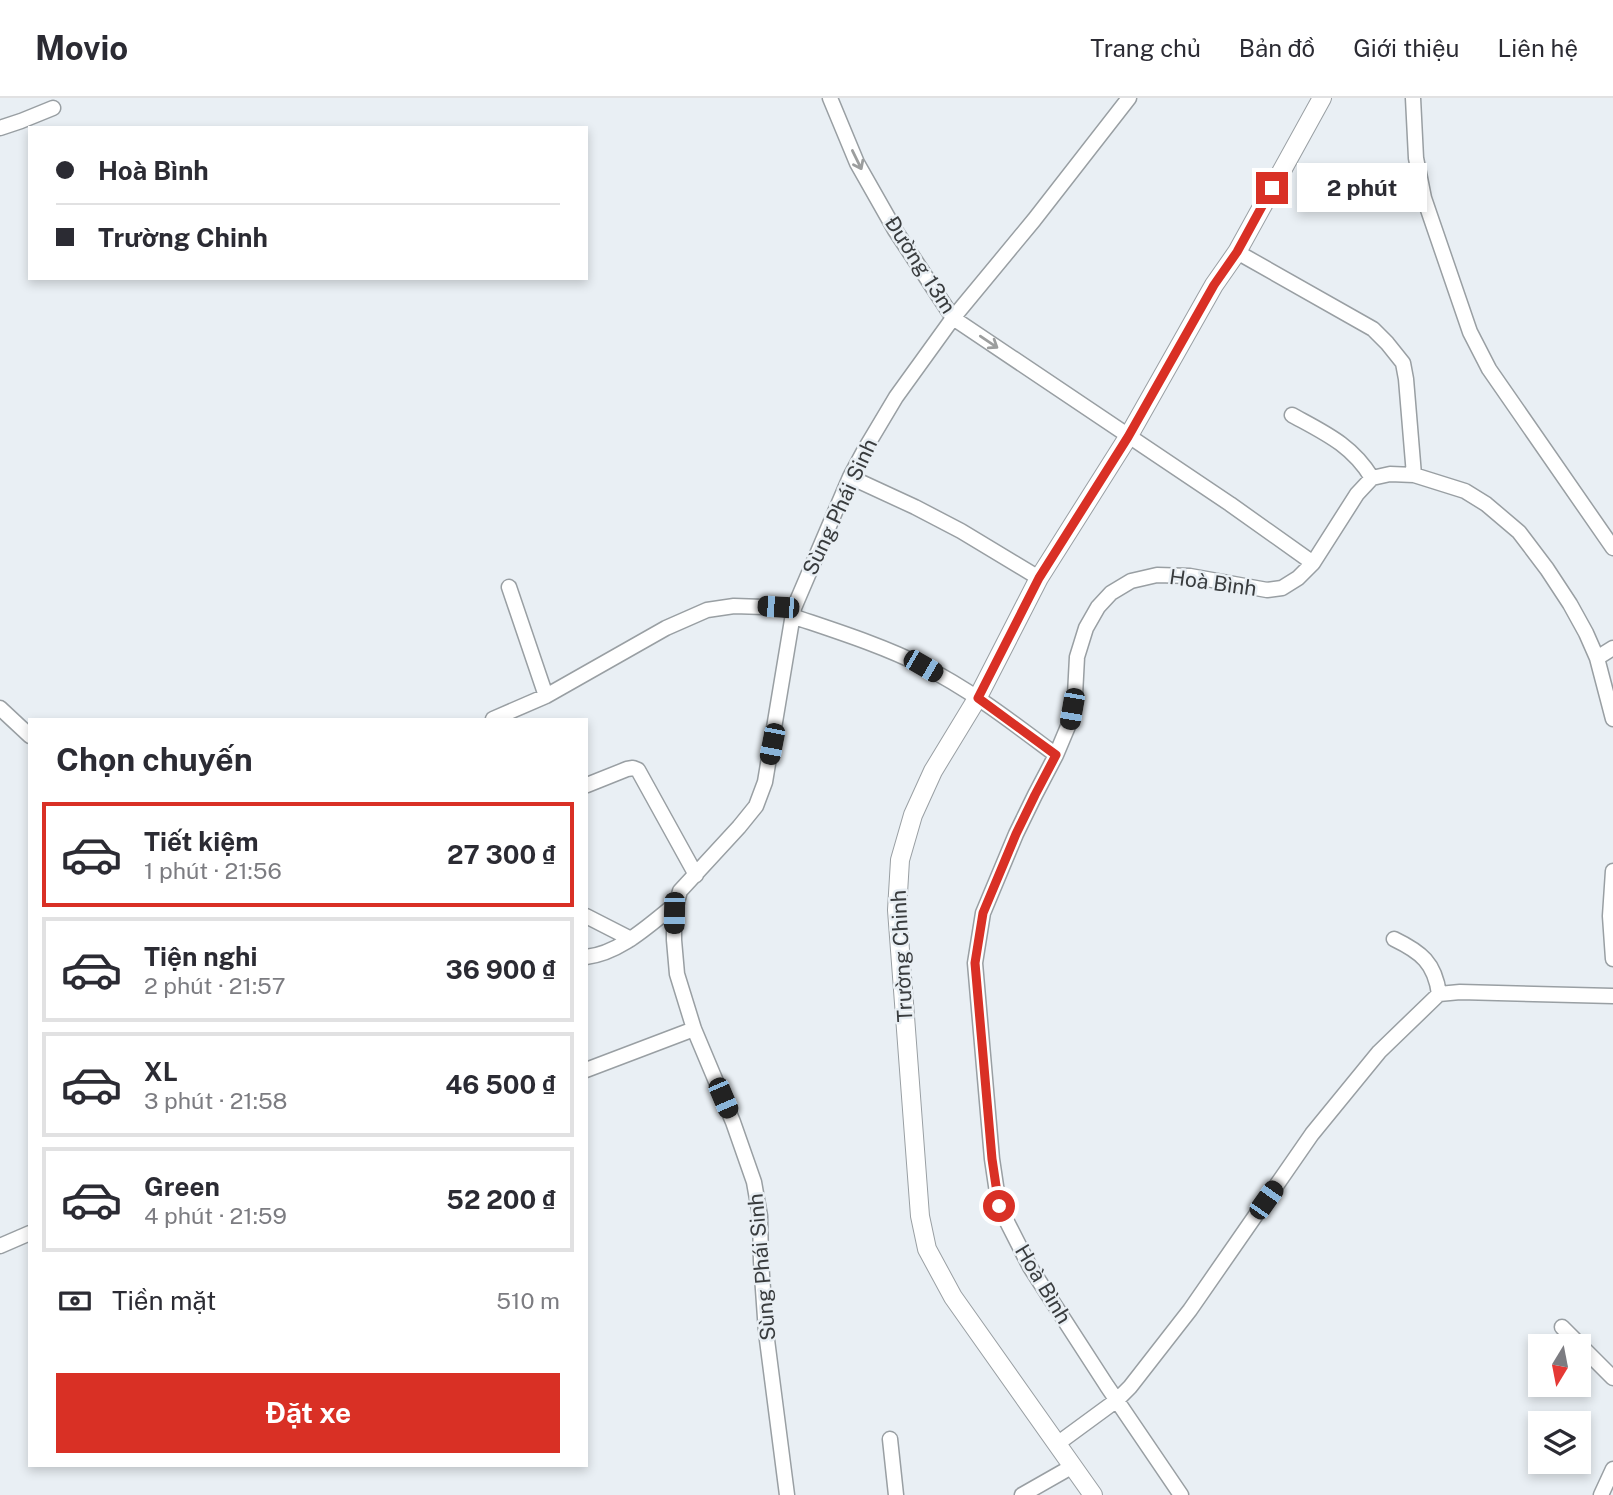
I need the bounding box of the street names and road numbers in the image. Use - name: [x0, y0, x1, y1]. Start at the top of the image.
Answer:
- street label: Đường 13m: [880, 211, 961, 318]
- street label: Sùng Phái Sinh: [797, 435, 882, 579]
- street label: Hoà Bình: [1168, 564, 1258, 601]
- street label: Trường Chinh: [886, 889, 917, 1023]
- street label: Sùng Phái Sinh: [743, 1192, 780, 1342]
- street label: Hoà Bình: [1010, 1240, 1077, 1328]

